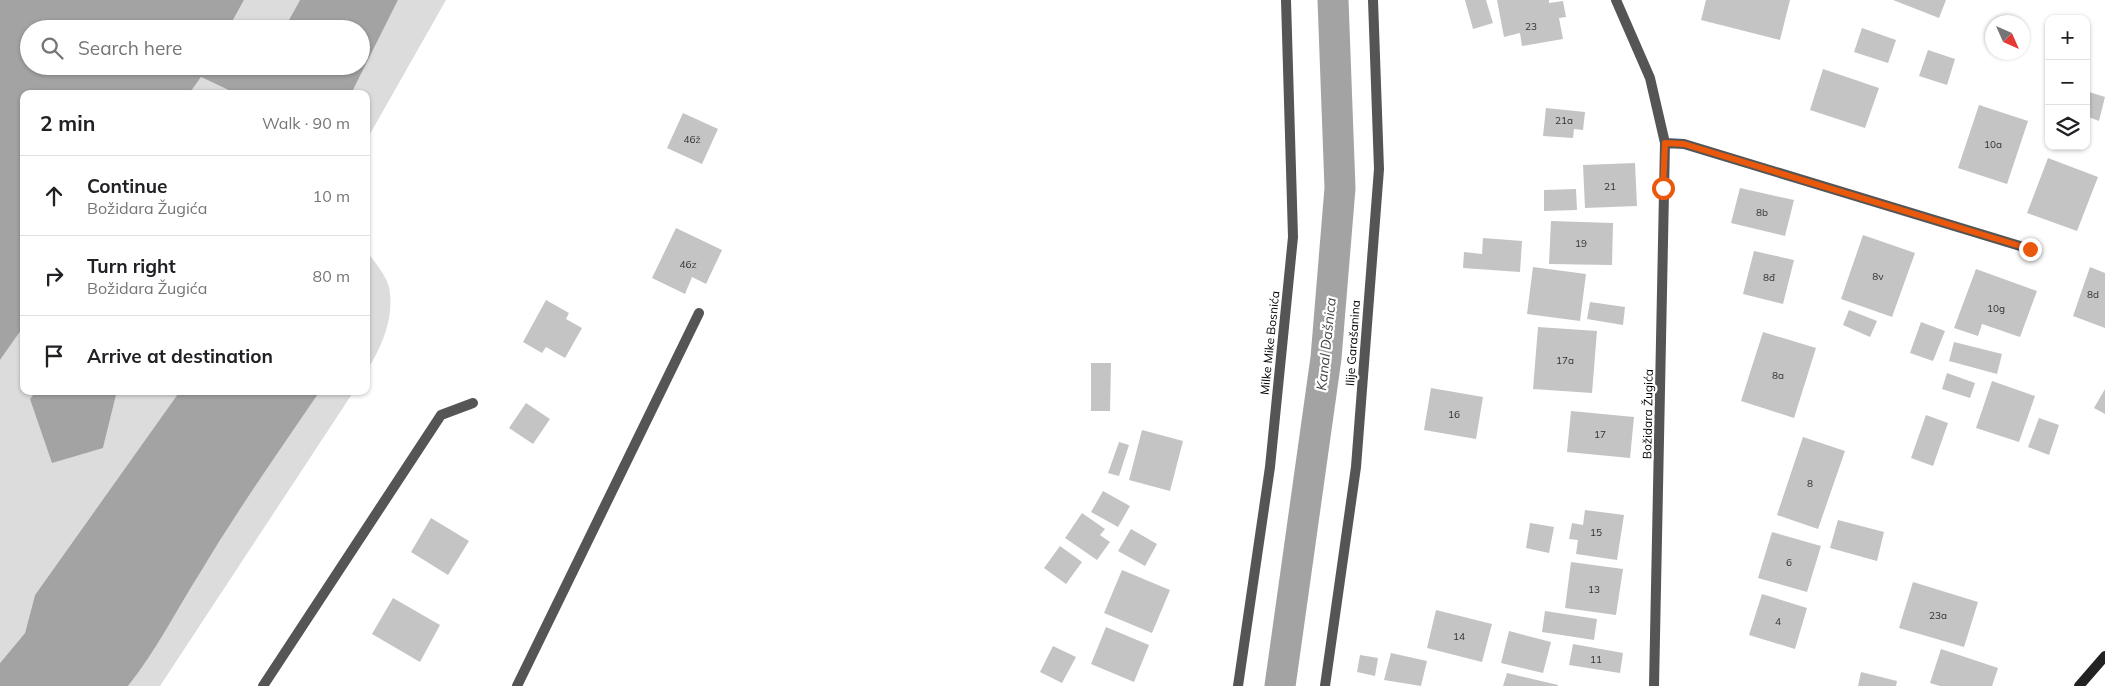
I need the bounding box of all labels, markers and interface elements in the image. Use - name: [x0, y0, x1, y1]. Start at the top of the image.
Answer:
- north arrow: [1985, 15, 2030, 60]
- map controls: [2045, 15, 2090, 150]
- button: +: [2045, 15, 2090, 60]
- search box: [20, 20, 370, 75]
- house number: 23: [1525, 20, 1537, 33]
- icon: search: [38, 34, 66, 62]
- text: Search here: [78, 36, 182, 60]
- button: −: [2045, 60, 2090, 105]
- button: layers: [2045, 105, 2090, 150]
- text: 2 min: [40, 110, 95, 136]
- text: Walk · 90 m: [262, 113, 350, 133]
- house number: 21a: [1555, 114, 1573, 127]
- house number: 46ž: [683, 133, 701, 146]
- house number: 10a: [1984, 138, 2002, 151]
- text: Continue: [87, 174, 167, 198]
- route start: [1652, 177, 1675, 200]
- house number: 21: [1604, 180, 1616, 193]
- icon: ahead: [40, 182, 68, 210]
- text: 10 m: [313, 186, 350, 206]
- text: Božidara Žugića: [87, 198, 207, 218]
- house number: 8b: [1756, 206, 1768, 219]
- house number: 19: [1575, 237, 1587, 250]
- route end: [2019, 238, 2042, 261]
- text: Turn right: [87, 254, 176, 278]
- house number: 46z: [679, 258, 697, 271]
- icon: right: [40, 262, 68, 290]
- text: 80 m: [313, 266, 350, 286]
- house number: 8v: [1872, 270, 1884, 283]
- house number: 8đ: [1763, 271, 1776, 284]
- text: Božidara Žugića: [87, 278, 207, 298]
- house number: 8d: [2087, 288, 2099, 301]
- street label: Milke Mike Bosnića: [1257, 290, 1282, 396]
- water label: Kanal Dašnica: [1312, 297, 1340, 391]
- street label: Ilije Garašanina: [1342, 300, 1363, 386]
- house number: 10g: [1987, 302, 2005, 315]
- icon: arrive: [40, 342, 68, 370]
- text: Arrive at destination: [87, 344, 273, 368]
- house number: 17a: [1556, 354, 1574, 367]
- street label: Božidara Žugića: [1639, 369, 1656, 459]
- house number: 8a: [1772, 369, 1784, 382]
- house number: 16: [1448, 408, 1460, 421]
- house number: 17: [1594, 428, 1606, 441]
- house number: 8: [1807, 477, 1813, 490]
- house number: 15: [1590, 526, 1602, 539]
- house number: 6: [1786, 556, 1792, 569]
- house number: 13: [1588, 583, 1600, 596]
- house number: 23a: [1929, 609, 1947, 622]
- house number: 4: [1775, 615, 1781, 628]
- house number: 14: [1453, 630, 1465, 643]
- house number: 11: [1590, 653, 1602, 666]

